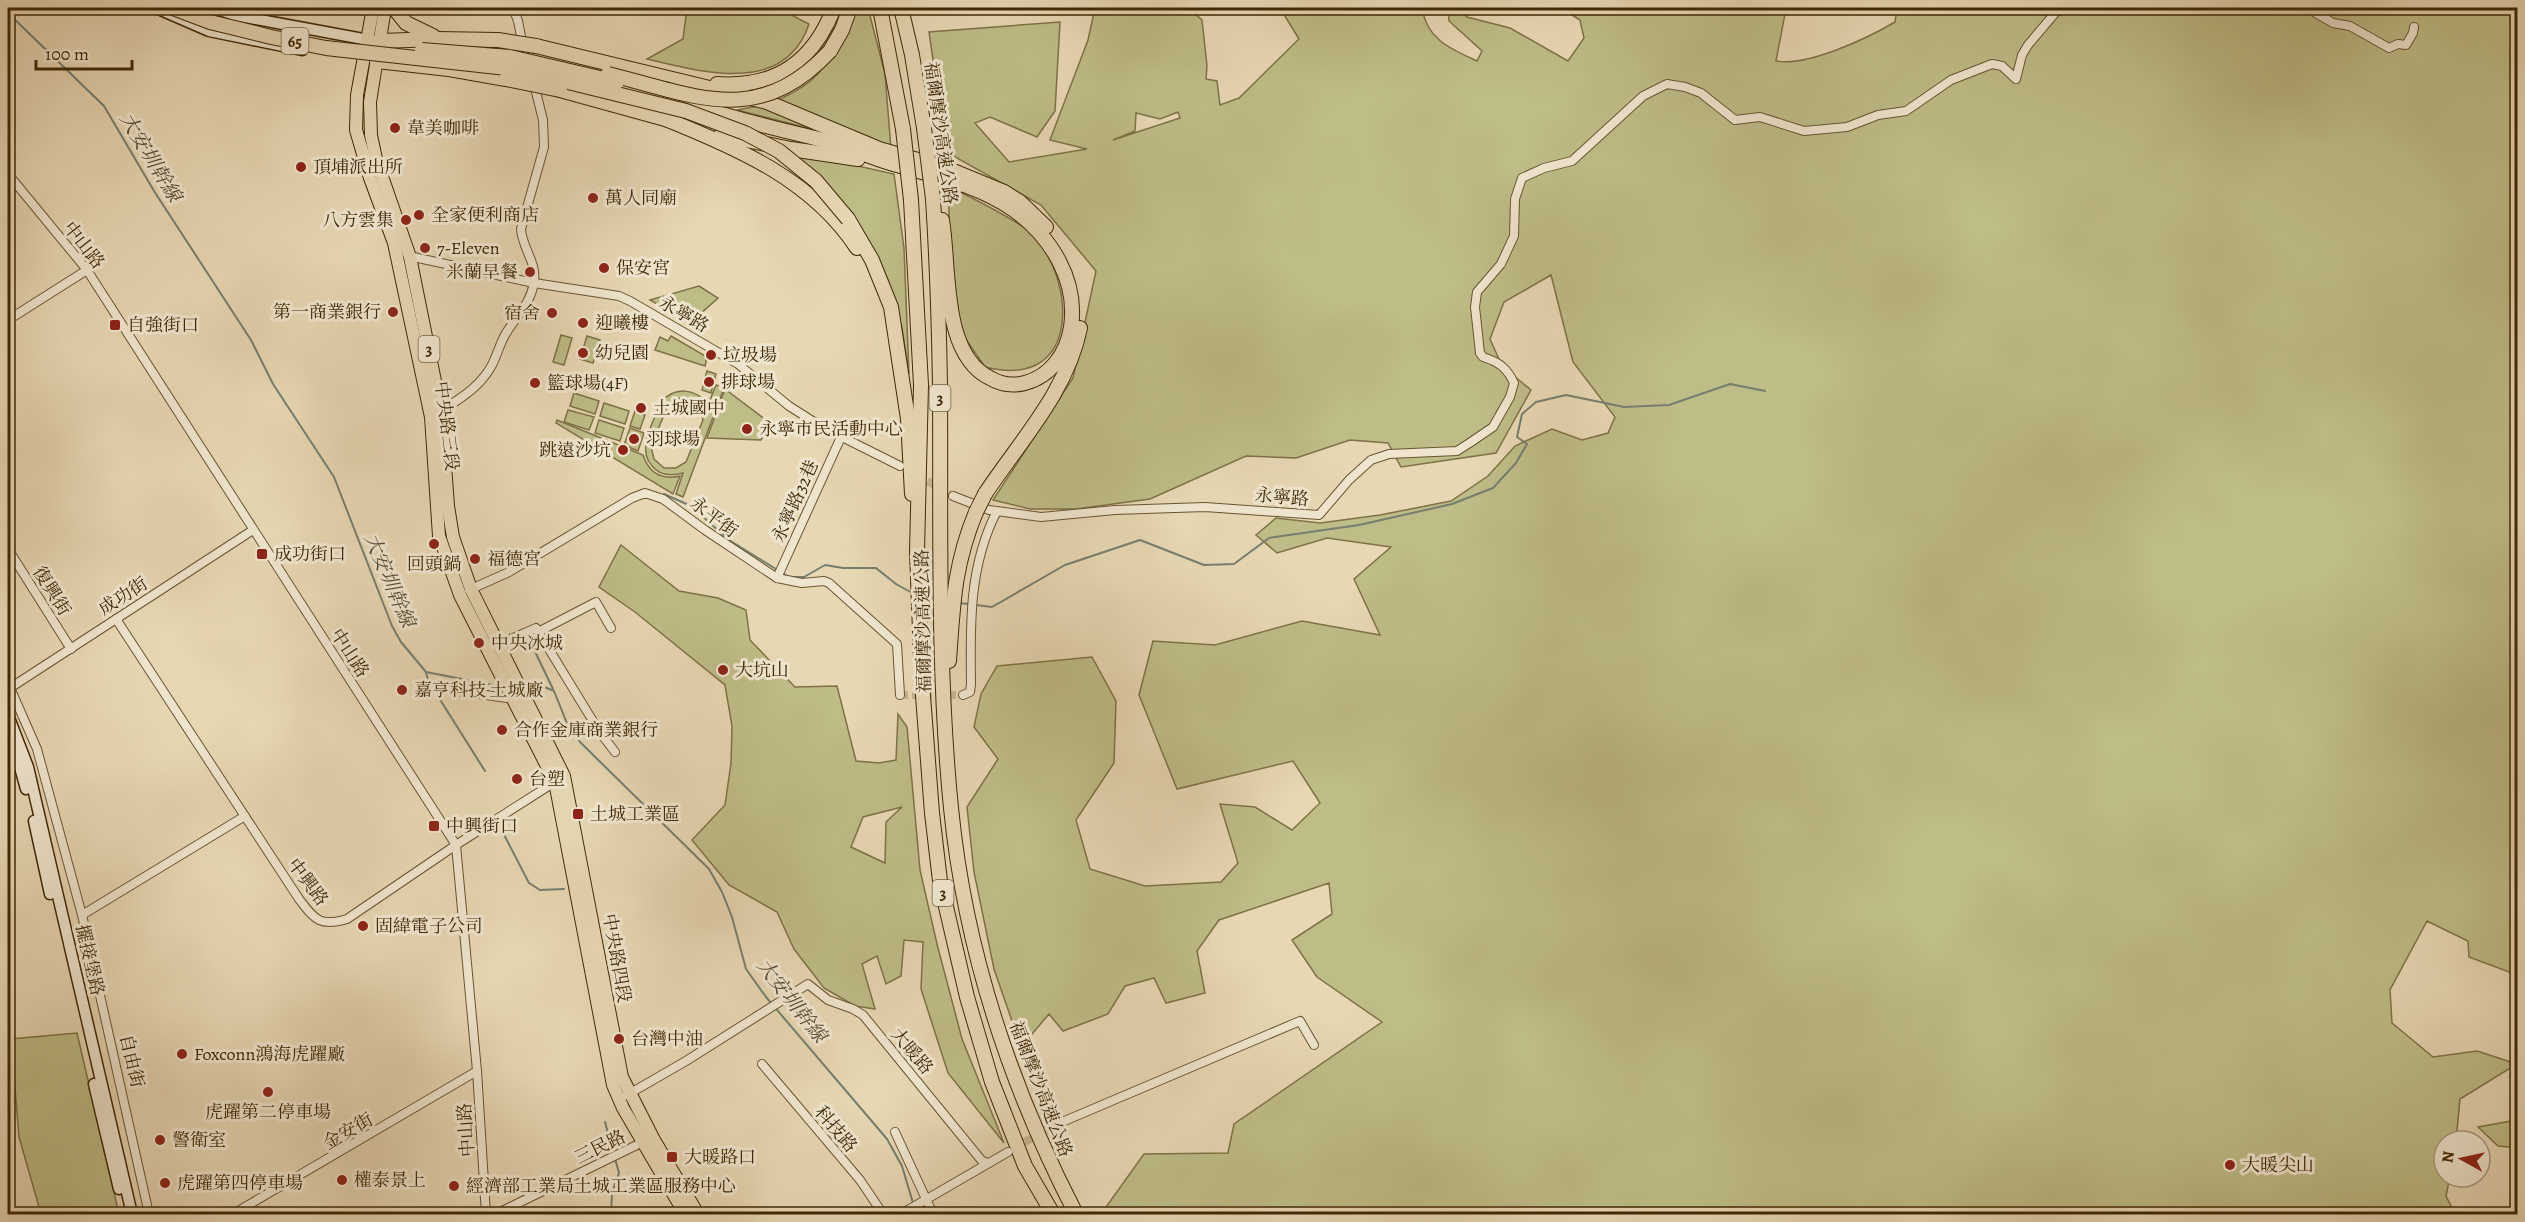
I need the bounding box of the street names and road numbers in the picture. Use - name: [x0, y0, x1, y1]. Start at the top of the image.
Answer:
- road number: 65: [282, 28, 308, 54]
- street label: 福爾摩沙高速公路: [919, 60, 963, 206]
- street label: 中山路: [58, 216, 110, 274]
- street label: 永寧路: [655, 290, 713, 338]
- road number: 3: [418, 336, 440, 362]
- street label: 中央路三段: [430, 380, 464, 472]
- road number: 3: [930, 385, 950, 411]
- street label: 永寧路32巷: [766, 456, 824, 546]
- street label: 永寧路: [1254, 483, 1310, 511]
- street label: 永平街: [685, 491, 743, 543]
- street label: 福爾摩沙高速公路: [910, 549, 936, 693]
- street label: 復興街: [28, 562, 76, 620]
- street label: 成功街: [94, 571, 152, 621]
- street label: 中山路: [325, 624, 375, 682]
- street label: 中興路: [282, 853, 334, 911]
- road number: 3: [932, 880, 954, 906]
- street label: 中央路四段: [597, 912, 637, 1004]
- street label: 擺接堡路: [70, 922, 110, 998]
- street label: 福爾摩沙高速公路: [1004, 1017, 1078, 1161]
- street label: 大暖路: [885, 1023, 939, 1079]
- street label: 自由街: [114, 1032, 150, 1090]
- street label: 科技路: [809, 1101, 863, 1157]
- street label: 中山路: [452, 1102, 480, 1158]
- street label: 金安街: [319, 1107, 377, 1155]
- street label: 三民路: [570, 1124, 630, 1170]

